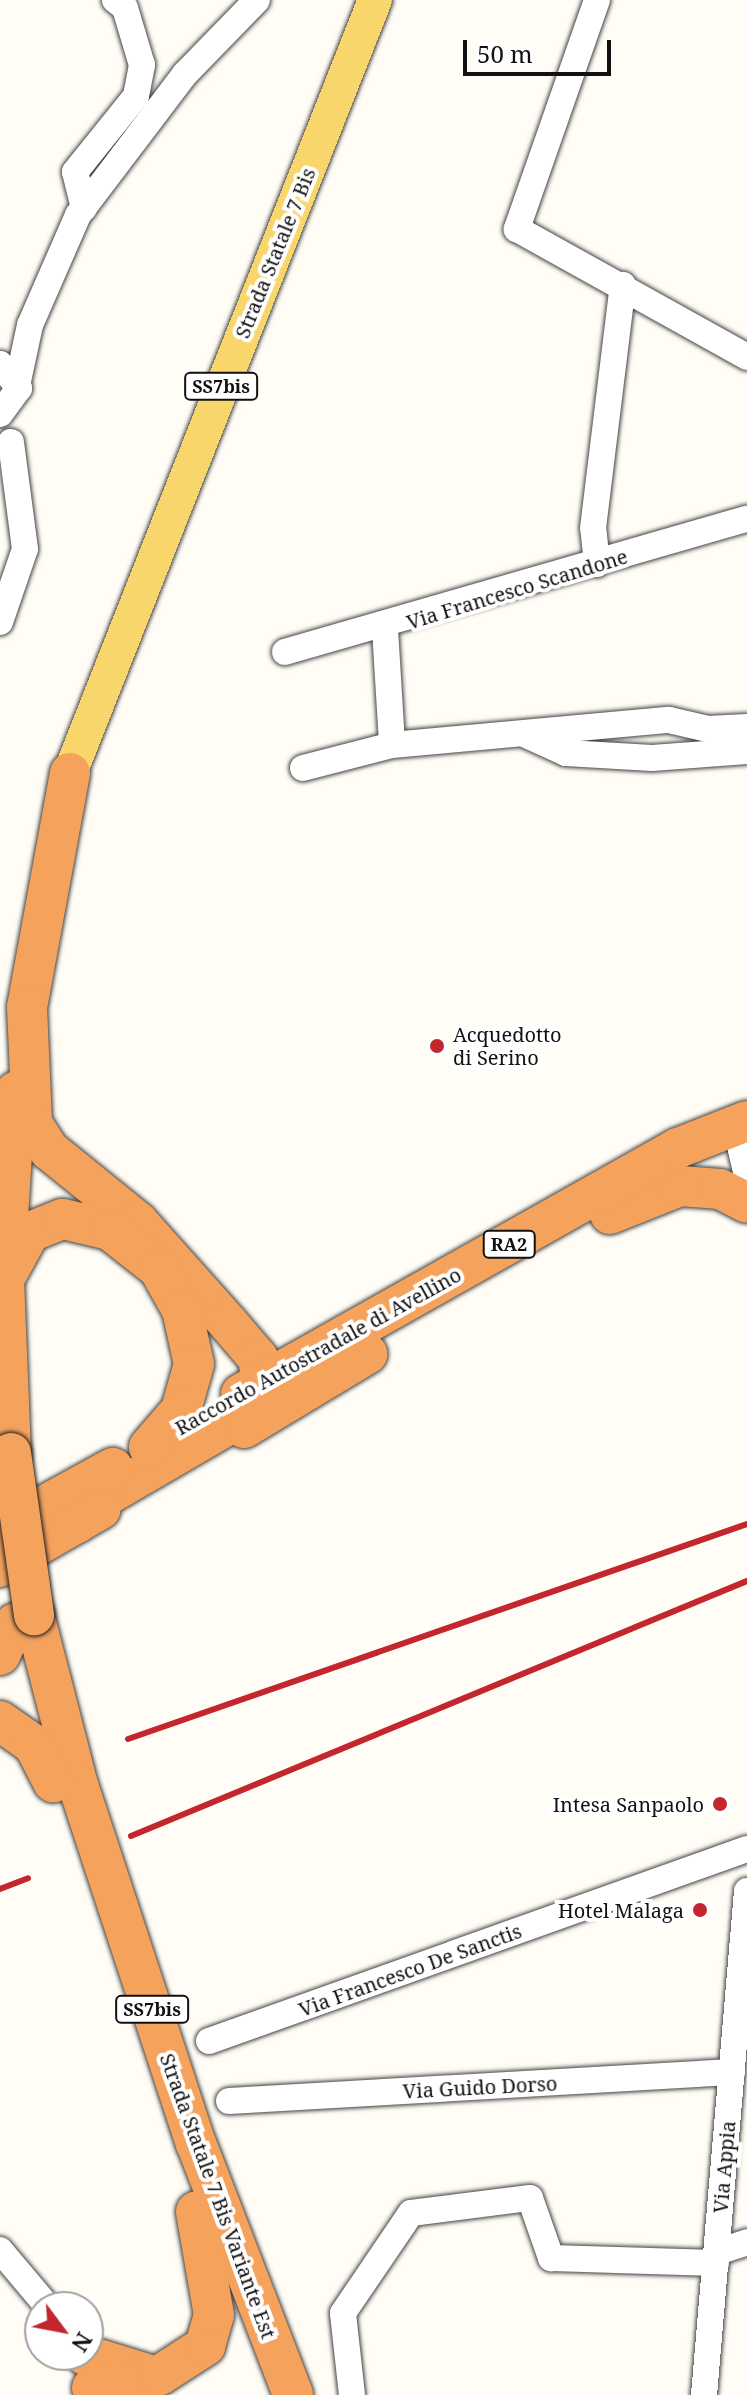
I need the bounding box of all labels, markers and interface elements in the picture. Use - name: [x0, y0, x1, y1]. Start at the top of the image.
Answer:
- scale bar: [467, 24, 615, 74]
- text: 50 m: [477, 37, 533, 70]
- street label: Strada Statale 7 Bis: [230, 164, 320, 342]
- road number: SS7bis: [183, 372, 259, 400]
- street label: Via Francesco Scandone: [404, 544, 630, 634]
- place label: Acquedotto di Serino: [453, 1022, 562, 1069]
- marker: Acquedotto di Serino: [428, 1037, 446, 1055]
- road number: RA2: [481, 1230, 537, 1258]
- street label: Raccordo Autostradale di Avellino: [171, 1262, 465, 1440]
- place label: Intesa Sanpaolo: [553, 1792, 704, 1816]
- marker: Intesa Sanpaolo: [711, 1795, 729, 1813]
- place label: Hotel Malaga: [558, 1898, 684, 1922]
- marker: Hotel Malaga: [691, 1901, 709, 1919]
- street label: Via Francesco De Sanctis: [295, 1918, 525, 2022]
- road number: SS7bis: [114, 1995, 190, 2023]
- street label: Strada Statale 7 Bis Variante Est: [155, 2050, 281, 2342]
- street label: Via Guido Dorso: [402, 2071, 558, 2103]
- street label: Via Appia: [708, 2120, 740, 2214]
- north arrow: [24, 2291, 104, 2371]
- text: N: [65, 2327, 100, 2358]

